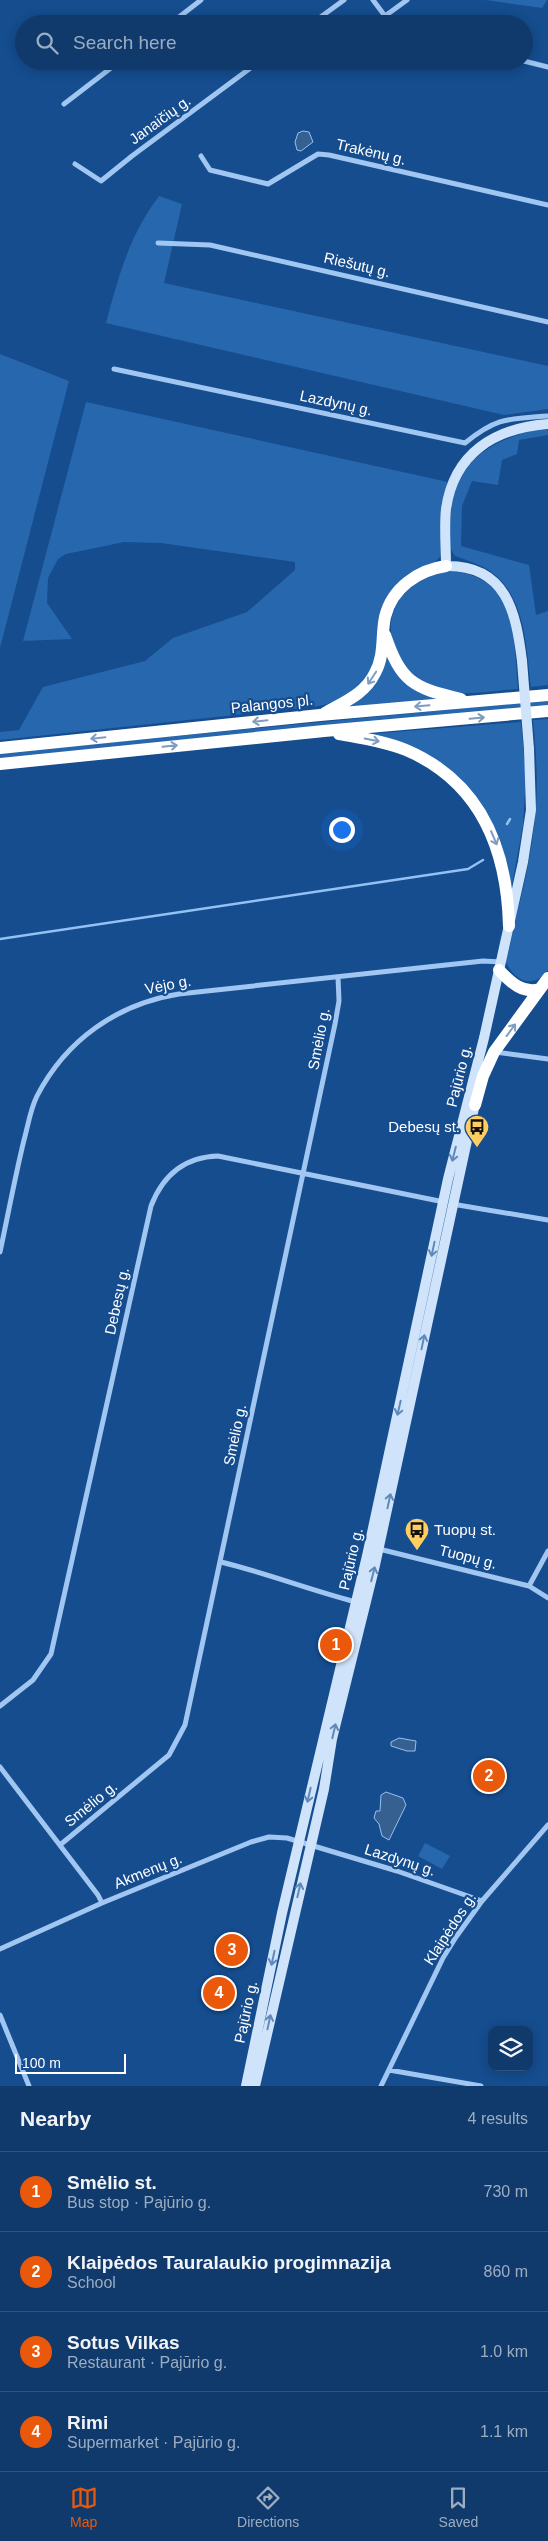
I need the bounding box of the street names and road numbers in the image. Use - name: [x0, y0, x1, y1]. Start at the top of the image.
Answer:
- street label: Janaičių g.: [126, 92, 194, 148]
- street label: Trakėnų g.: [335, 135, 408, 168]
- street label: Riešutų g.: [322, 249, 392, 280]
- street label: Lazdynų g.: [298, 387, 374, 418]
- street label: Palangos pl.: [230, 691, 314, 716]
- street label: Vėjo g.: [143, 972, 192, 997]
- street label: Smėlio g.: [304, 1007, 333, 1071]
- street label: Pajūrio g.: [443, 1043, 474, 1109]
- street label: Debesų g.: [101, 1266, 132, 1336]
- street label: Smėlio g.: [220, 1403, 249, 1467]
- street label: Pajūrio g.: [335, 1526, 366, 1592]
- street label: Tuopų g.: [438, 1541, 499, 1572]
- street label: Smėlio g.: [61, 1777, 120, 1830]
- street label: Lazdynų g.: [363, 1840, 438, 1879]
- street label: Akmenų g.: [111, 1849, 184, 1892]
- street label: Klaipėdos g.: [420, 1889, 479, 1968]
- street label: Pajūrio g.: [231, 1979, 260, 2045]

